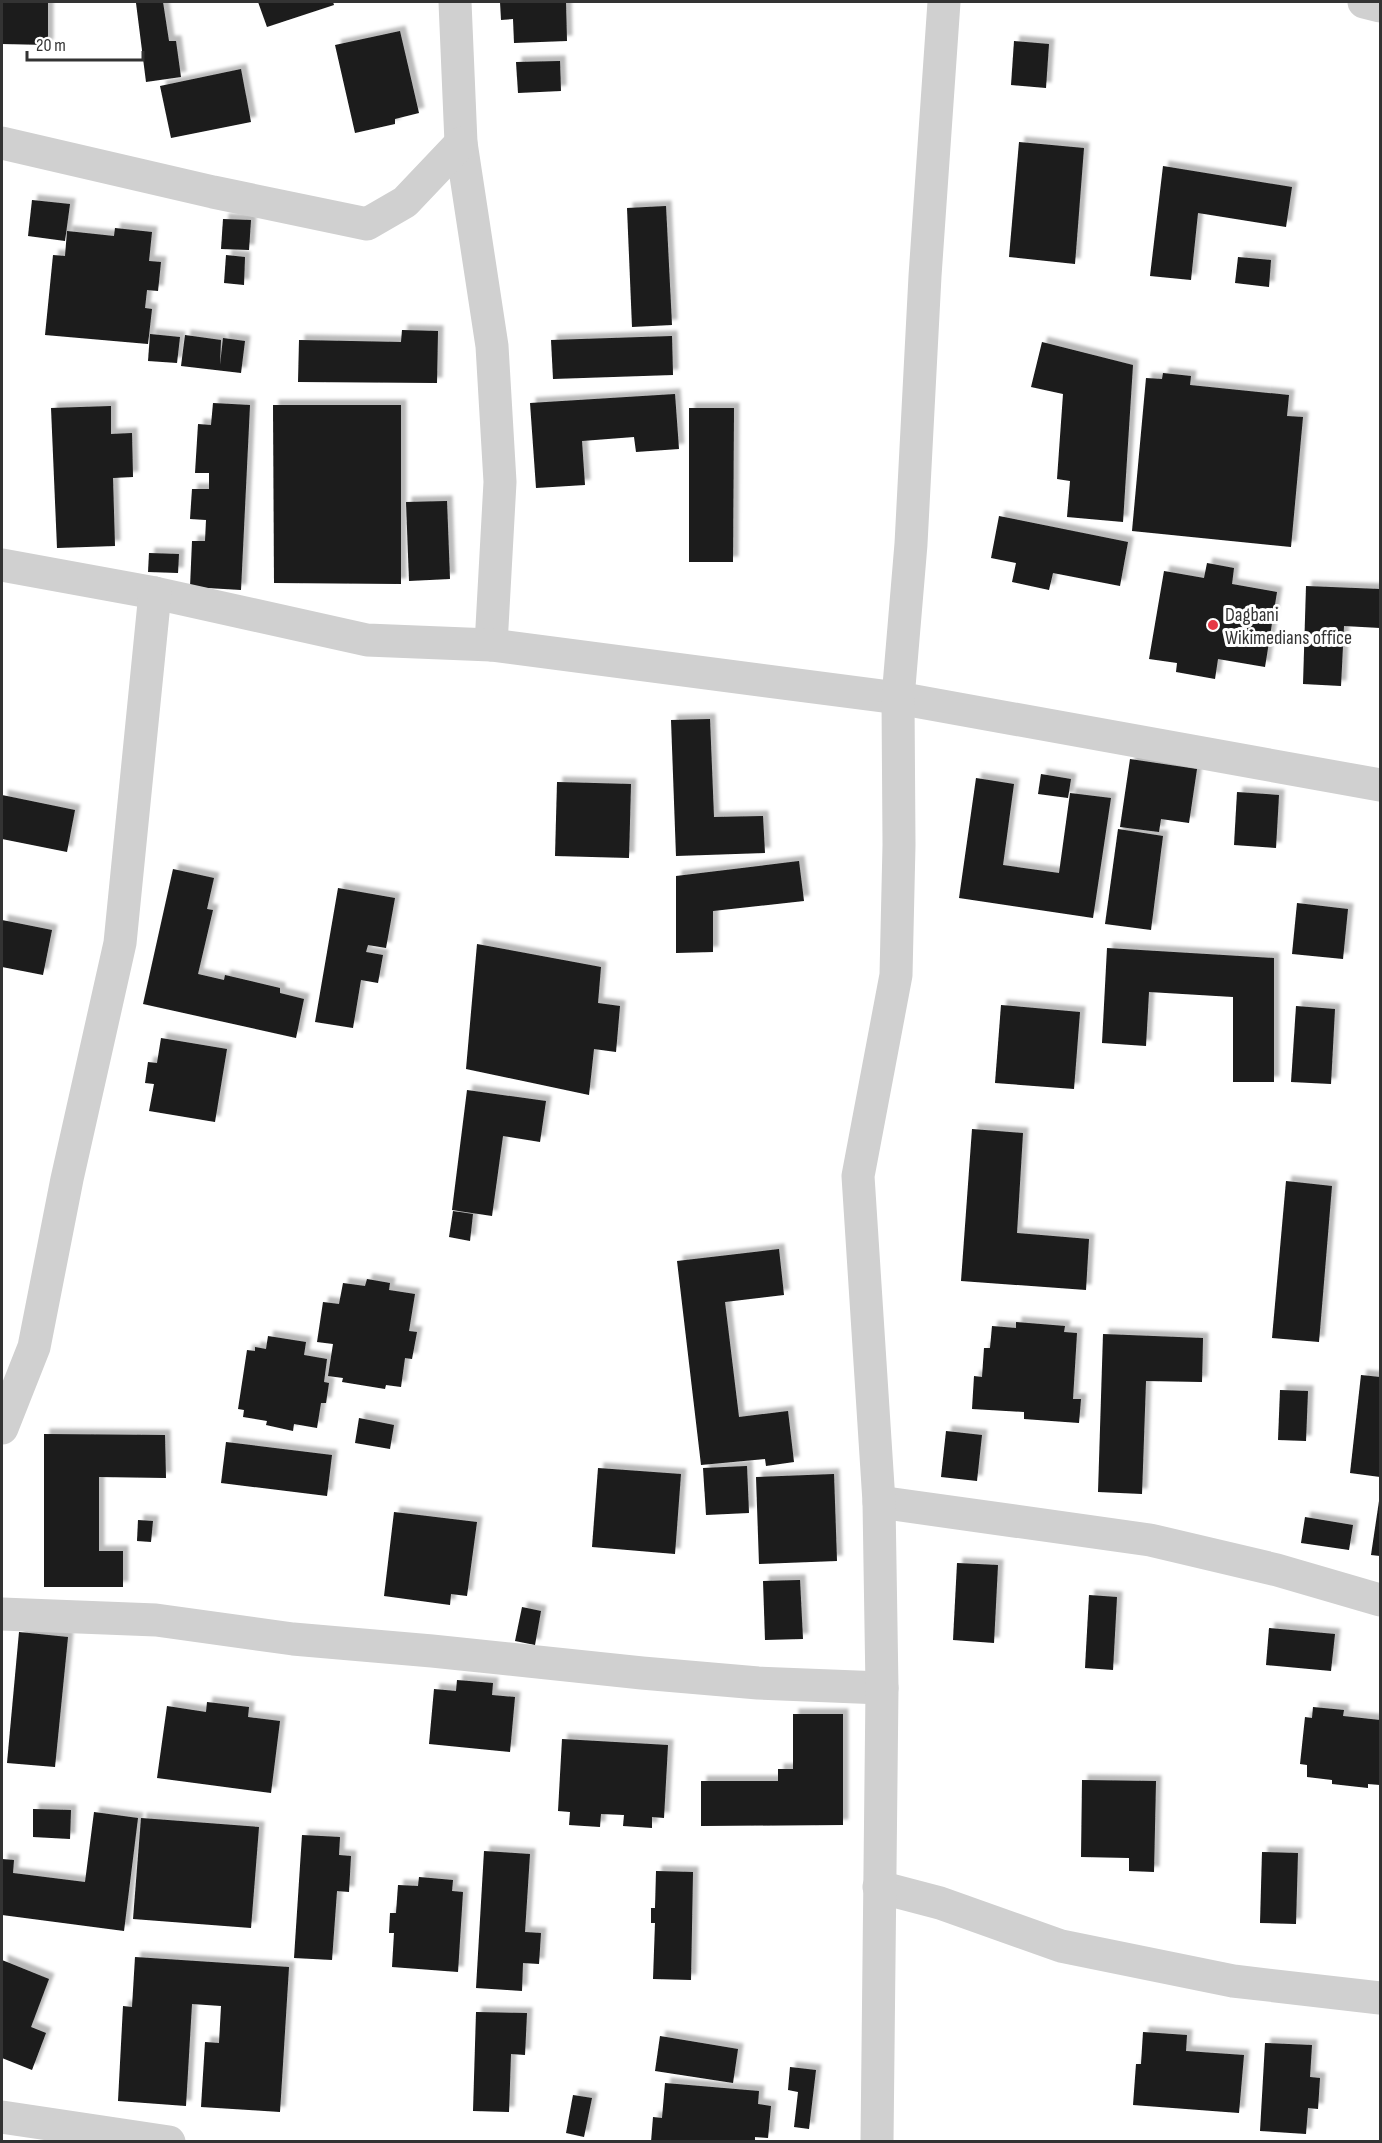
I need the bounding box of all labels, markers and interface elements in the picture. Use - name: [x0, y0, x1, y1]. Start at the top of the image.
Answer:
- scale bar: [27, 24, 142, 62]
- text: 20 m: [36, 35, 66, 56]
- place label: Dagbani Wikimedians office: [1225, 603, 1352, 650]
- marker: Dagbani Wikimedians office: [1206, 618, 1220, 632]

